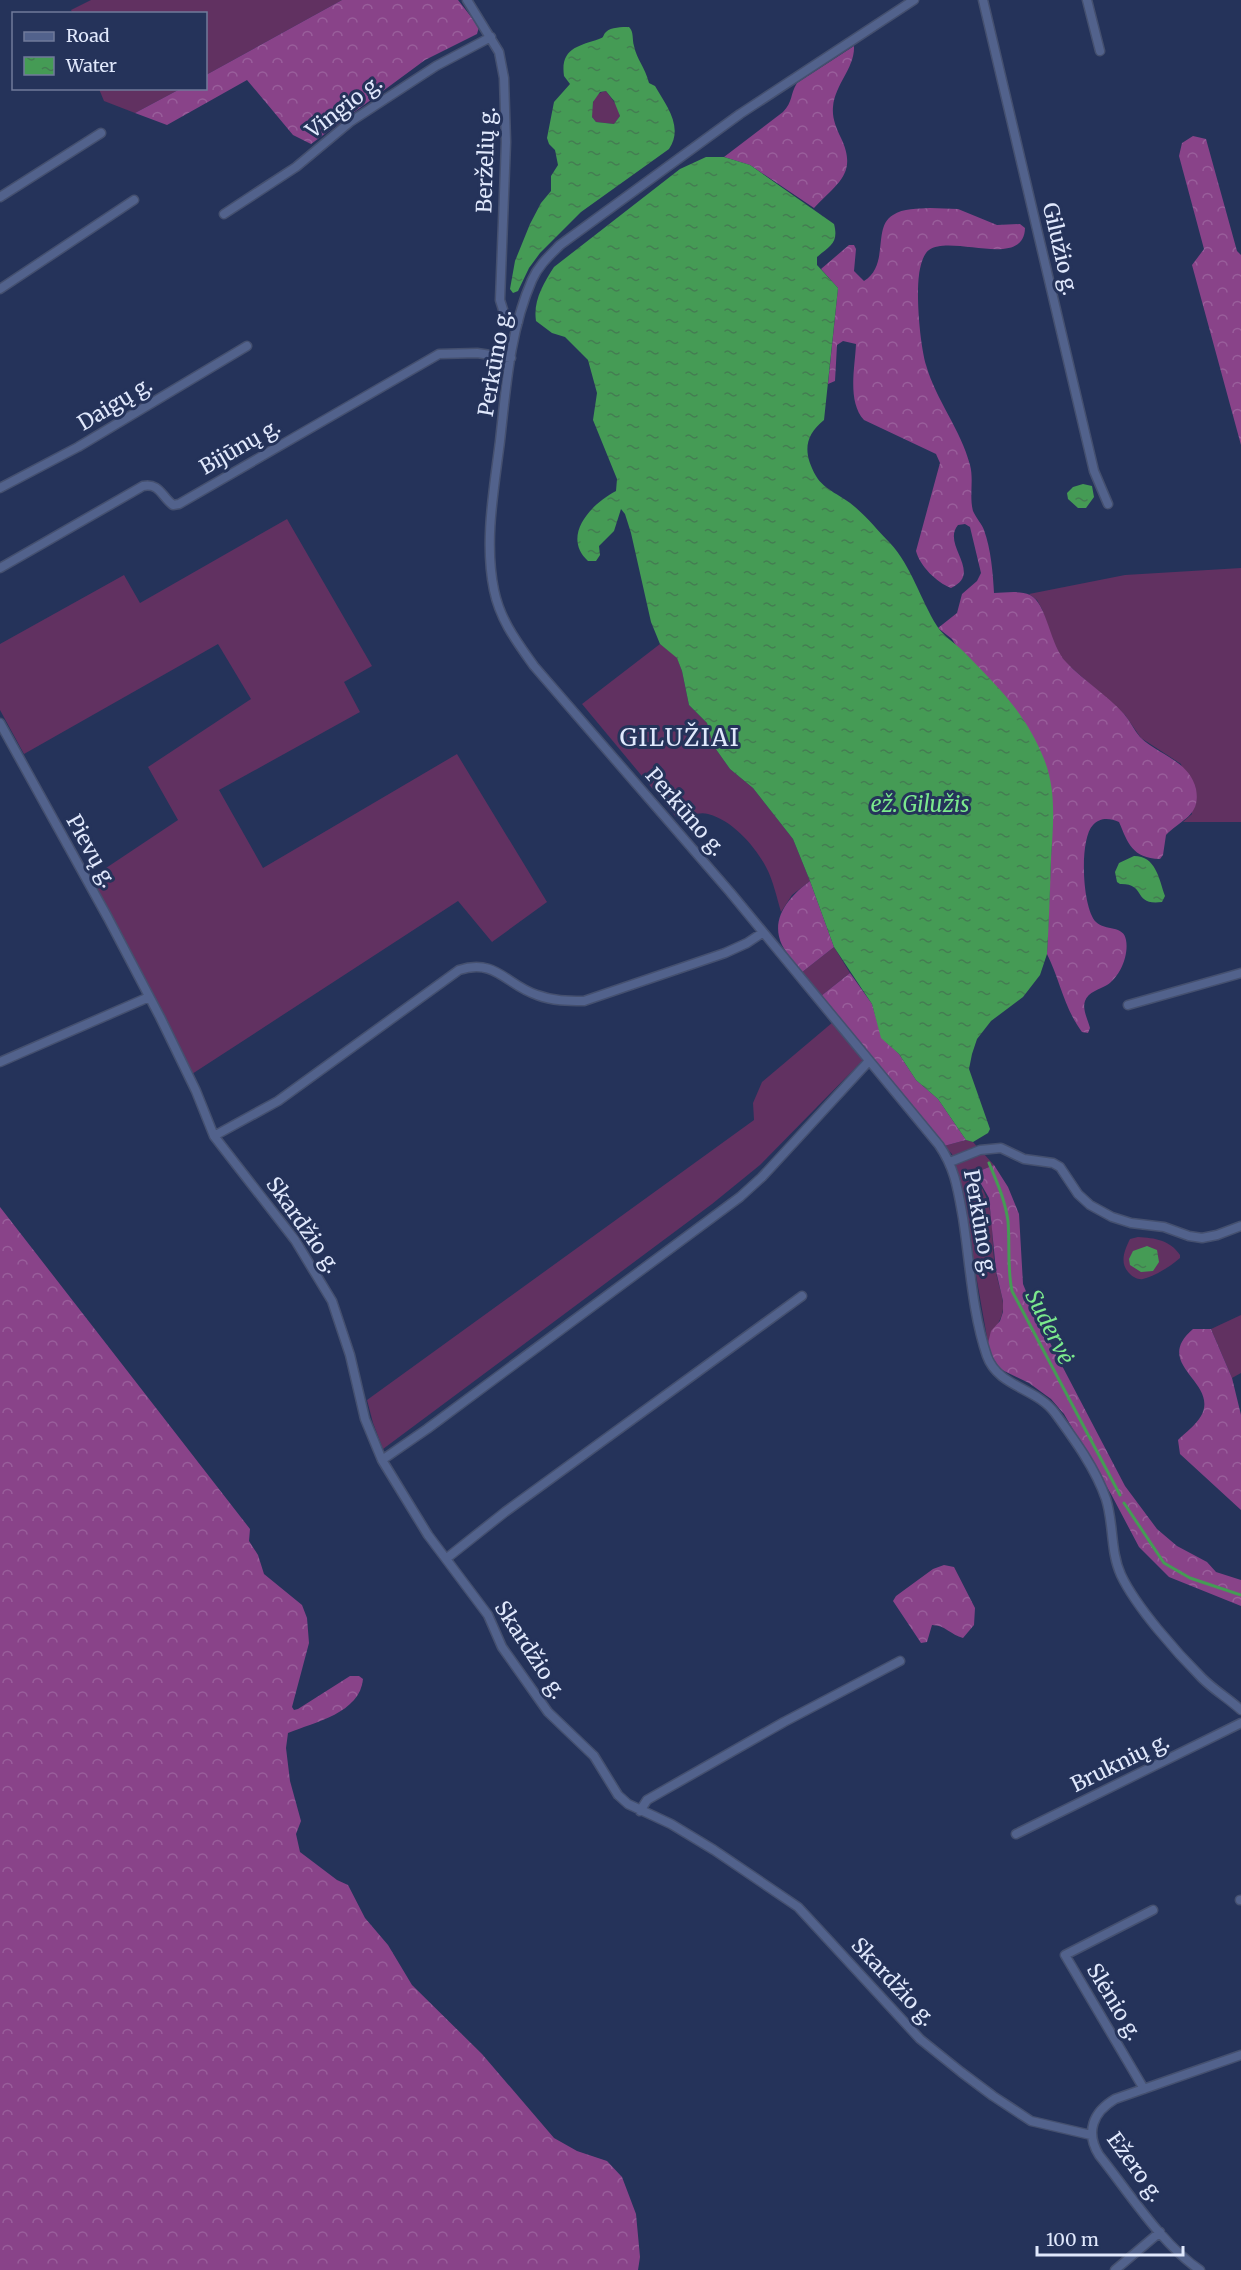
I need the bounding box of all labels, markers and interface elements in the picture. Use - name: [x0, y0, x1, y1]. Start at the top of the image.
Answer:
- legend: [12, 12, 207, 90]
- text: Road: [66, 24, 110, 47]
- text: Water: [65, 54, 117, 77]
- street label: Vingio g.: [299, 69, 387, 145]
- street label: Berželių g.: [470, 106, 501, 214]
- street label: Gilužio g.: [1037, 200, 1084, 298]
- street label: Perkūno g.: [472, 307, 517, 419]
- street label: Daigų g.: [72, 371, 157, 436]
- street label: Bijūnų g.: [194, 413, 285, 480]
- district label: GILUŽIAI: [620, 721, 740, 753]
- street label: Perkūno g.: [640, 762, 731, 861]
- water label: ež. Gilužis: [870, 790, 970, 818]
- street label: Pievų g.: [60, 810, 122, 892]
- street label: Perkūno g.: [958, 1167, 1003, 1279]
- street label: Skardžio g.: [260, 1171, 346, 1278]
- water label: Sudervė: [1019, 1285, 1081, 1369]
- street label: Skardžio g.: [489, 1596, 572, 1704]
- street label: Bruknių g.: [1066, 1727, 1173, 1798]
- street label: Skardžio g.: [846, 1932, 941, 2032]
- street label: Slėnio g.: [1081, 1958, 1148, 2045]
- street label: Ežero g.: [1101, 2127, 1170, 2207]
- scale bar: [1037, 2219, 1182, 2257]
- text: 100 m: [1046, 2228, 1099, 2251]

